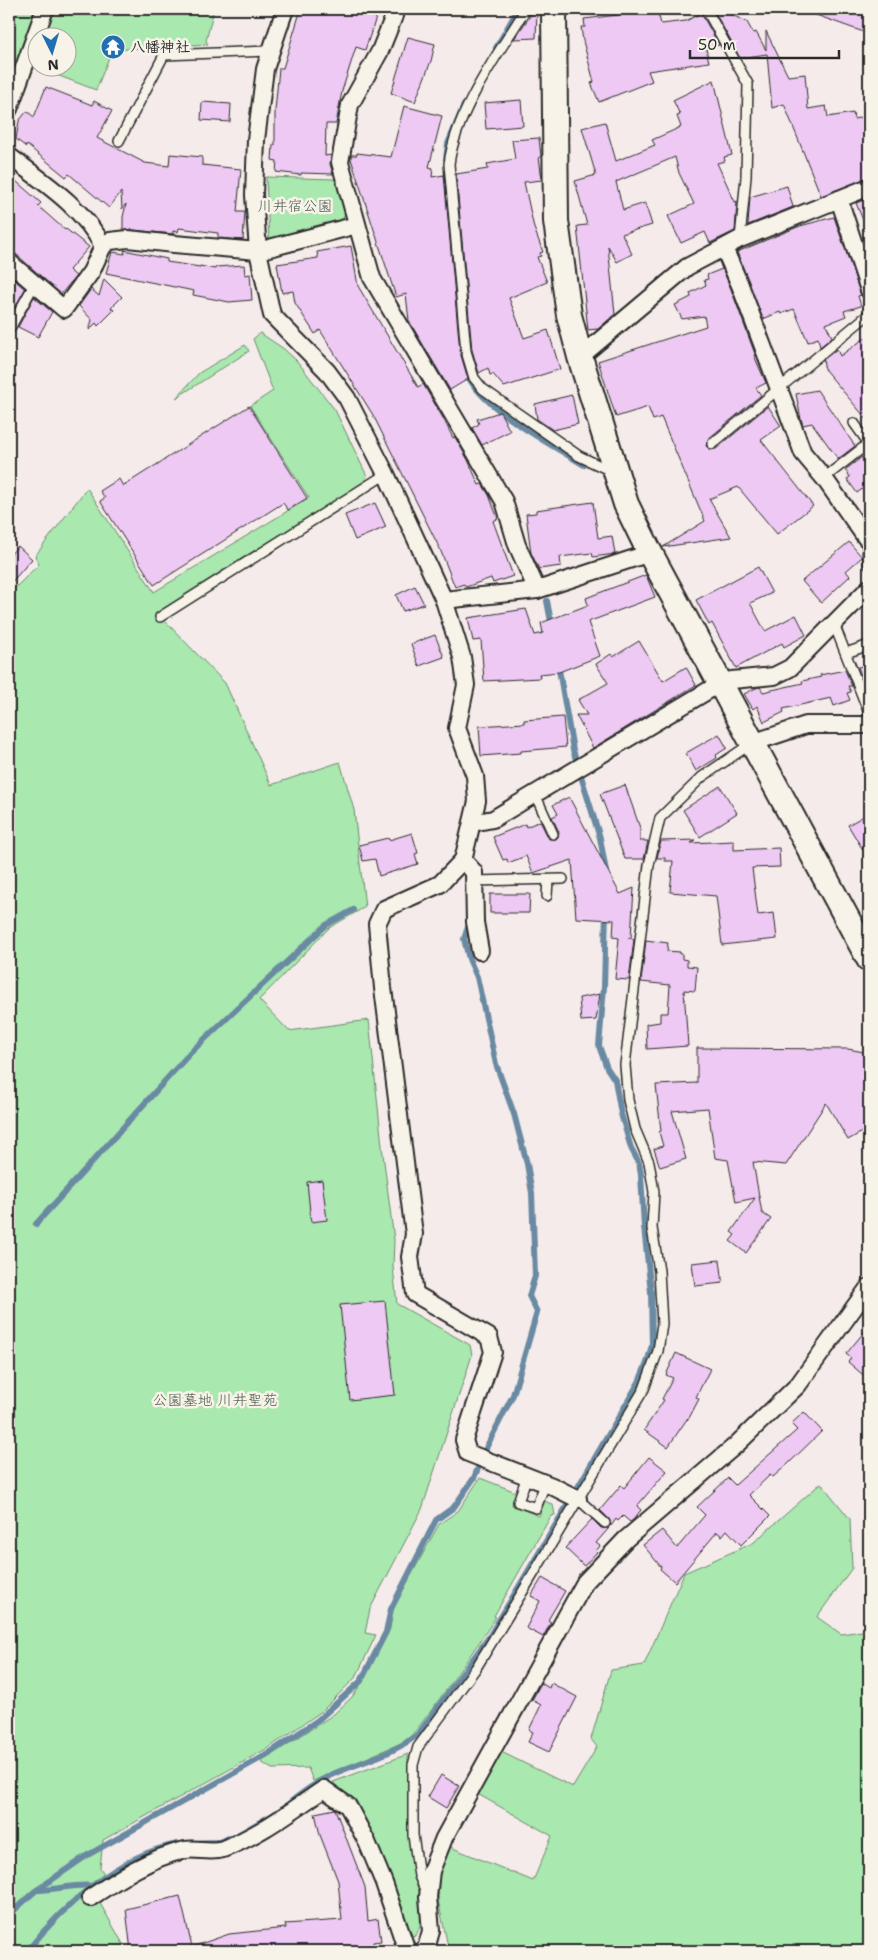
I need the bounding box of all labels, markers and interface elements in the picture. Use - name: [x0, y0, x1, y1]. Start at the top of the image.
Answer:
- north arrow: [28, 28, 78, 78]
- scale bar: [690, 28, 839, 60]
- temple icon: 八幡神社: [100, 34, 126, 60]
- text: 50 m: [698, 35, 736, 55]
- place label: 八幡神社: [130, 37, 190, 57]
- text: N: [47, 56, 59, 74]
- park label: 川井宿公園: [257, 196, 333, 216]
- park label: 公園墓地 川井聖苑: [152, 1390, 278, 1410]

